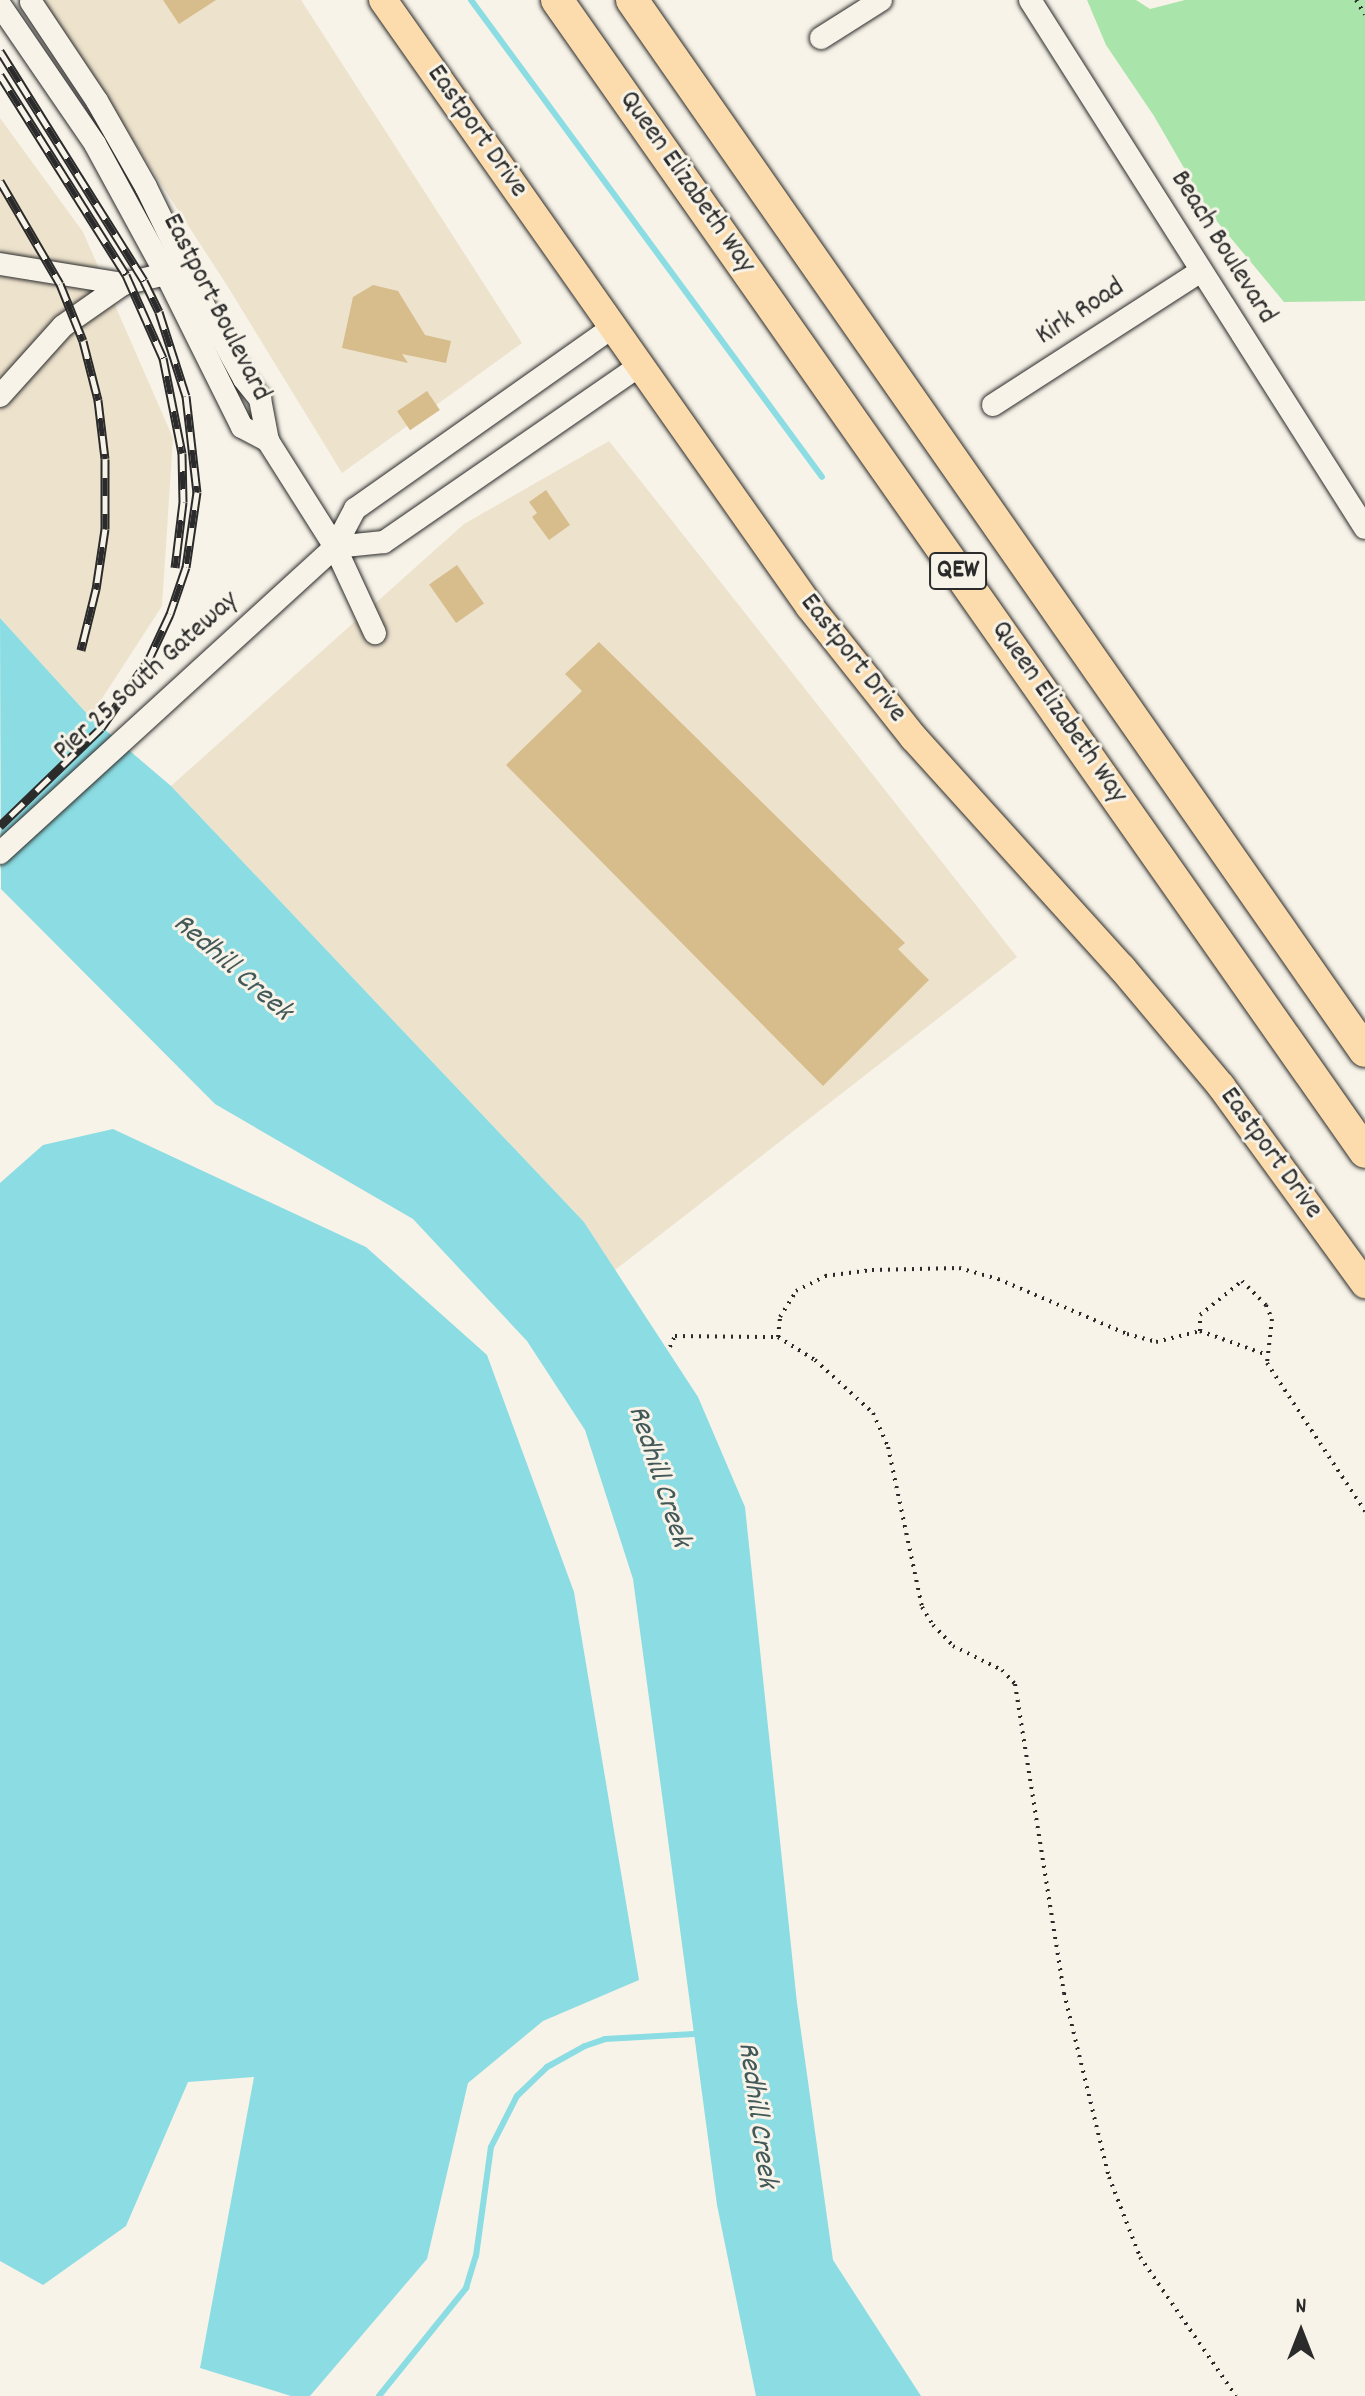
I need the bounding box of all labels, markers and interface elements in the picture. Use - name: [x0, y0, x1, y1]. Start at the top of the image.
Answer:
- street label: Eastport Drive: [418, 59, 534, 205]
- street label: Queen Elizabeth Way: [611, 85, 761, 281]
- street label: Beach Boulevard: [1162, 165, 1282, 331]
- street label: Eastport Boulevard: [153, 209, 277, 407]
- street label: Kirk Road: [1030, 272, 1132, 354]
- road number: QEW: [928, 549, 988, 593]
- street label: Pier 25 South Gateway: [48, 585, 246, 769]
- street label: Eastport Drive: [791, 588, 913, 730]
- street label: Queen Elizabeth Way: [983, 615, 1133, 811]
- water label: Redhill Creek: [164, 907, 298, 1031]
- street label: Eastport Drive: [1211, 1082, 1329, 1226]
- water label: Redhill Creek: [617, 1402, 697, 1552]
- water label: Redhill Creek: [727, 2040, 783, 2190]
- north arrow: [1261, 2292, 1341, 2372]
- text: N: [1296, 2292, 1306, 2323]

